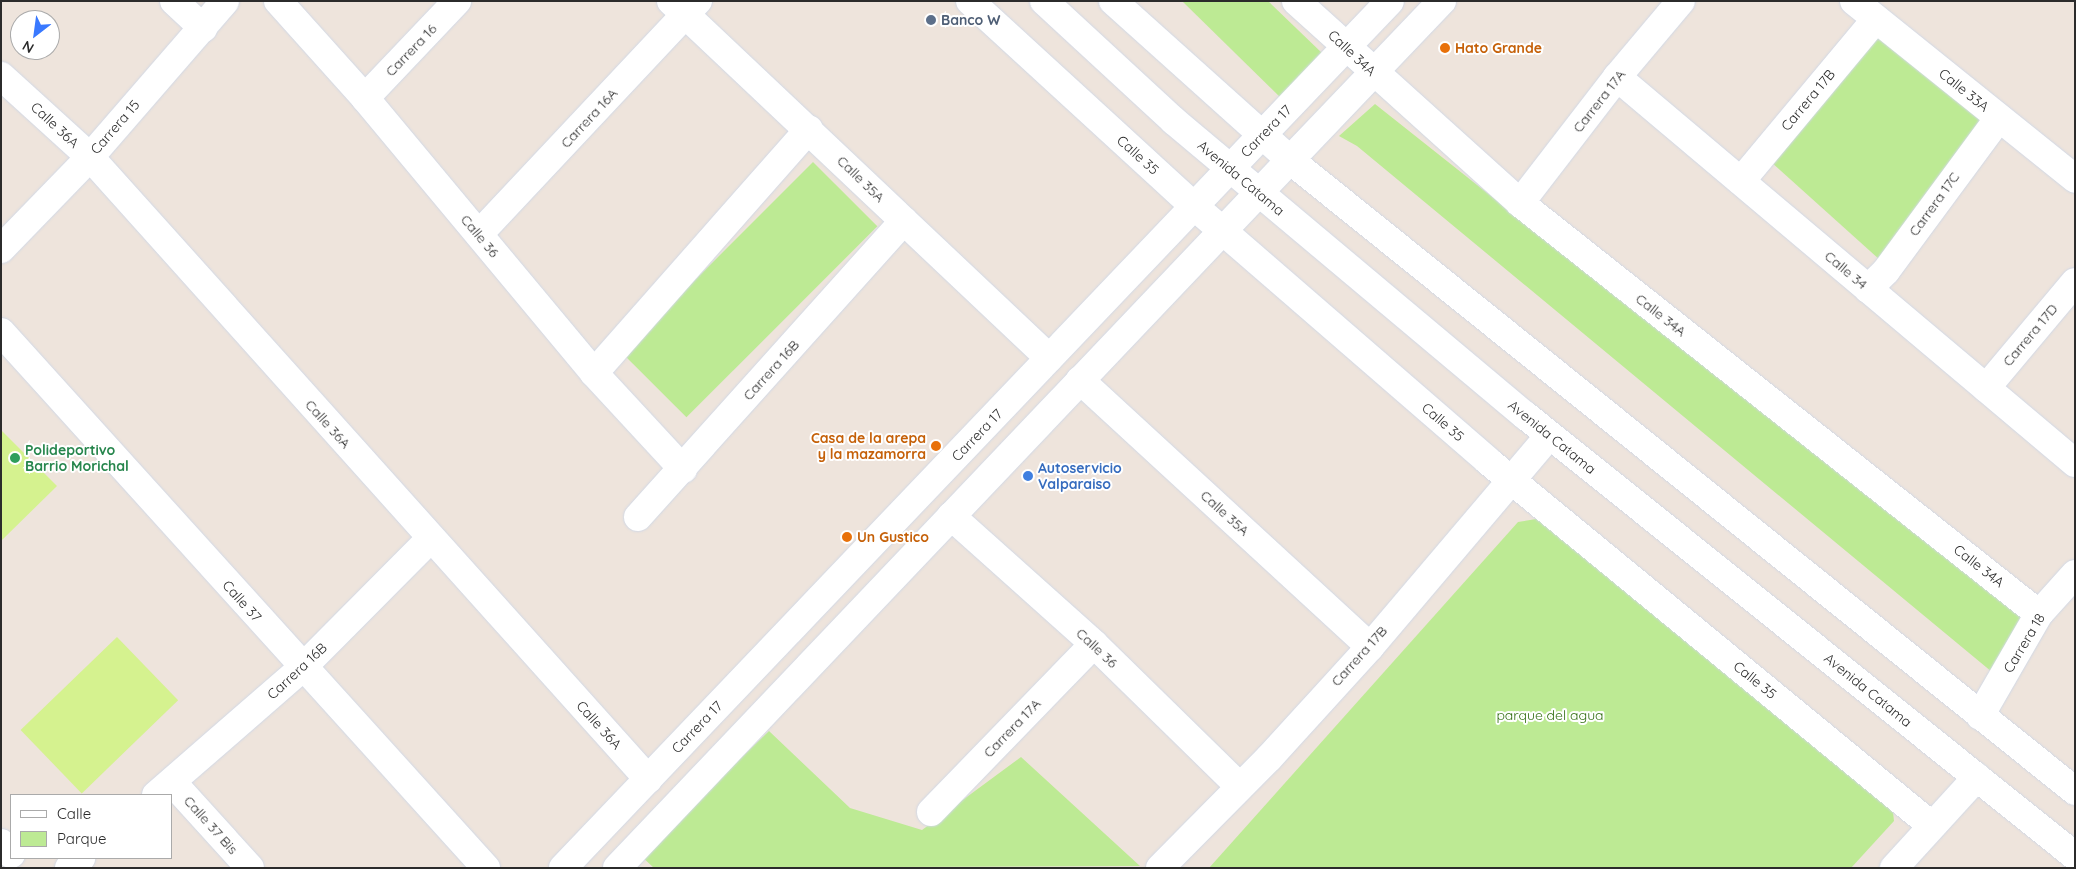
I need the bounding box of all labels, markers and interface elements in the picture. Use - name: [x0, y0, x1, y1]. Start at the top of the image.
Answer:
- north arrow: [10, 10, 60, 60]
- place label: Banco W: [941, 12, 1000, 28]
- marker: Banco W: [925, 14, 937, 26]
- street label: Carrera 16: [382, 20, 440, 80]
- street label: Calle 34A: [1325, 27, 1379, 79]
- text: N: [19, 37, 37, 57]
- place label: Hato Grande: [1455, 40, 1542, 56]
- marker: Hato Grande: [1439, 42, 1451, 54]
- street label: Calle 33A: [1936, 65, 1992, 115]
- street label: Carrera 17A: [1569, 66, 1629, 136]
- street label: Carrera 17B: [1777, 66, 1839, 134]
- street label: Carrera 16A: [557, 85, 621, 151]
- street label: Carrera 15: [87, 96, 143, 158]
- street label: Calle 36A: [27, 99, 83, 151]
- street label: Carrera 17: [1237, 101, 1295, 161]
- street label: Calle 35: [1114, 132, 1162, 178]
- street label: Avenida Catama: [1194, 137, 1288, 219]
- street label: Calle 35A: [834, 152, 888, 206]
- street label: Carrera 17C: [1905, 169, 1963, 239]
- street label: Calle 36: [457, 211, 503, 261]
- street label: Calle 34: [1821, 247, 1871, 293]
- street label: Calle 34A: [1632, 290, 1690, 340]
- street label: Carrera 17D: [1999, 301, 2061, 369]
- street label: Carrera 16B: [740, 336, 802, 404]
- street label: Calle 36A: [302, 396, 354, 452]
- street label: Avenida Catama: [1505, 397, 1599, 477]
- street label: Calle 35: [1418, 399, 1468, 445]
- street label: Carrera 17: [948, 405, 1006, 465]
- place label: Casa de la arepa y la mazamorra: [811, 430, 926, 462]
- marker: Casa de la arepa y la mazamorra: [930, 440, 942, 452]
- place label: Polideportivo Barrio Morichal: [25, 442, 129, 474]
- marker: Polideportivo Barrio Morichal: [9, 452, 21, 464]
- place label: Autoservicio Valparaiso: [1038, 460, 1122, 492]
- marker: Autoservicio Valparaiso: [1022, 470, 1034, 482]
- street label: Calle 35A: [1197, 487, 1253, 539]
- place label: Un Gustico: [857, 529, 929, 545]
- marker: Un Gustico: [841, 531, 853, 543]
- street label: Calle 34A: [1950, 541, 2008, 591]
- street label: Calle 37: [219, 577, 265, 625]
- street label: Carrera 18: [2000, 610, 2048, 676]
- street label: Carrera 17B: [1328, 623, 1390, 689]
- street label: Calle 36: [1073, 625, 1121, 671]
- street label: Carrera 16B: [264, 639, 330, 703]
- street label: Avenida Catama: [1821, 650, 1915, 730]
- street label: Calle 35: [1730, 658, 1780, 702]
- street label: Carrera 17A: [980, 695, 1044, 761]
- street label: Calle 36A: [573, 697, 625, 753]
- street label: Carrera 17: [668, 697, 726, 757]
- park label: parque del agua: [1496, 707, 1604, 723]
- street label: Calle 37 Bis: [180, 792, 242, 858]
- legend: [10, 794, 172, 859]
- text: Calle: [57, 804, 91, 823]
- text: Parque: [57, 829, 107, 848]

